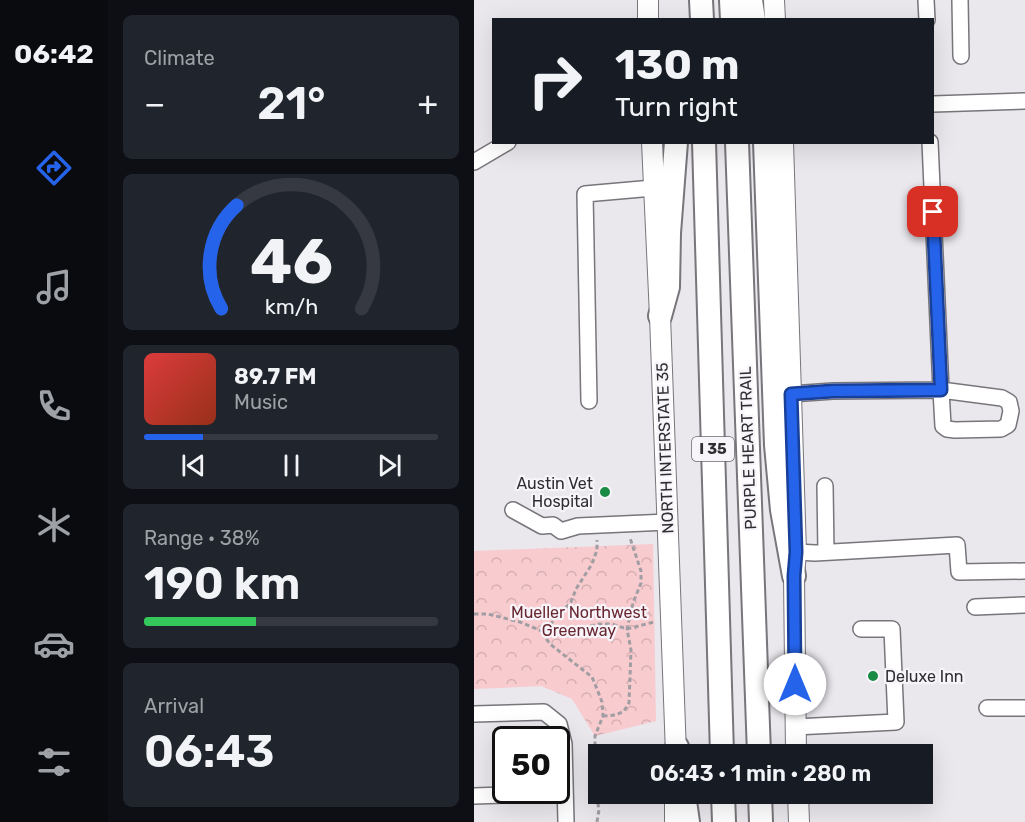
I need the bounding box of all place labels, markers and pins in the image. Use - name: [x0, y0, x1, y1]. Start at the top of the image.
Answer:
- pin: [907, 186, 958, 237]
- place label: Austin Vet Hospital: [516, 474, 593, 511]
- marker: Austin Vet Hospital: [598, 485, 612, 499]
- place label: Deluxe Inn: [885, 667, 964, 686]
- marker: Deluxe Inn: [866, 669, 880, 683]

